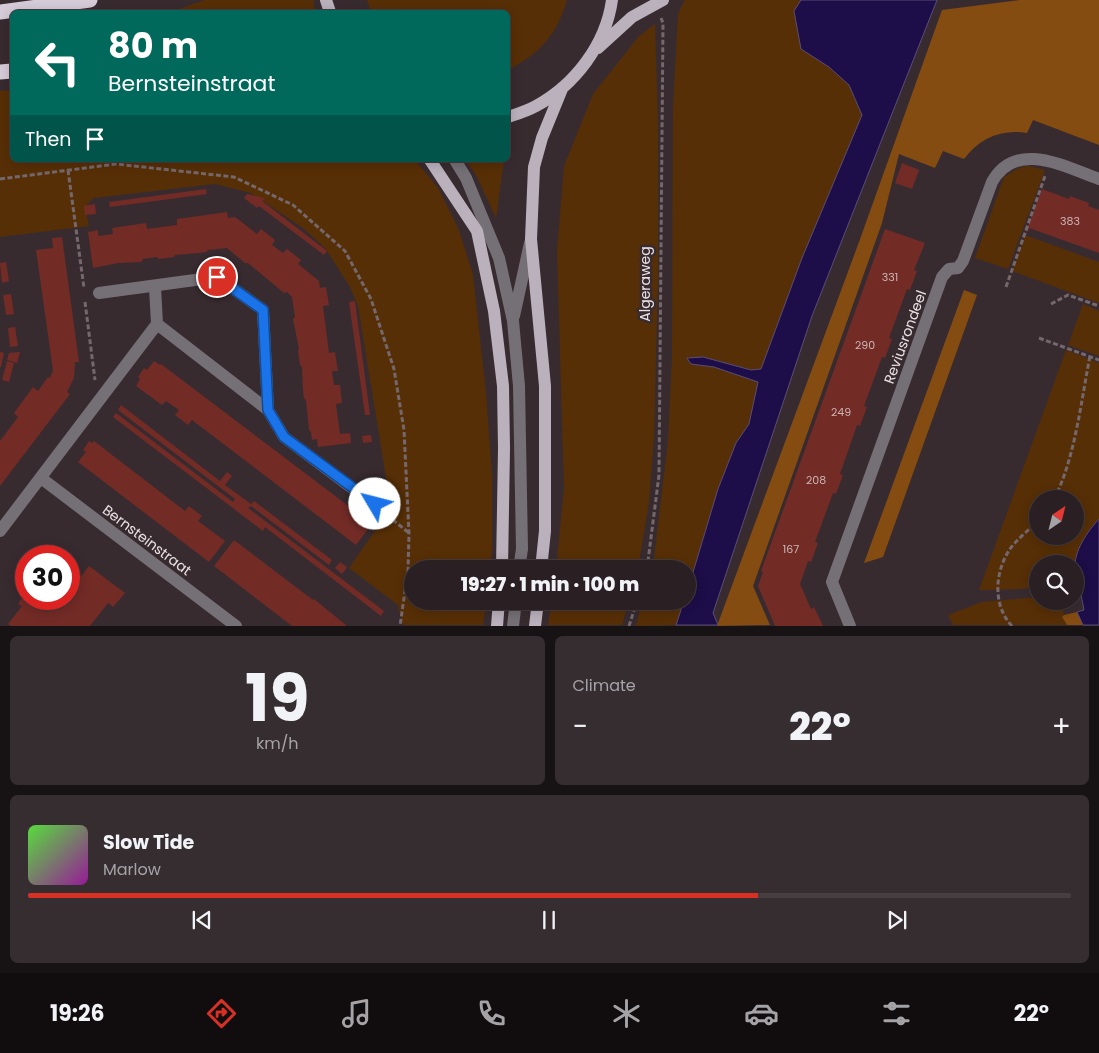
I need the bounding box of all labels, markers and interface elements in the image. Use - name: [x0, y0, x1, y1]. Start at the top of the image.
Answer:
- text: 80 m: [108, 21, 198, 70]
- icon: left: [25, 30, 90, 95]
- text: Bernsteinstraat: [108, 68, 276, 99]
- icon: arrive: [81, 125, 109, 153]
- text: Then: [25, 126, 71, 153]
- house number: 383: [1060, 213, 1080, 229]
- street label: Algeraweg: [635, 246, 655, 322]
- pin: [196, 256, 238, 298]
- icon: arrive: [203, 263, 231, 291]
- house number: 331: [882, 269, 898, 285]
- street label: Reviusrondeel: [879, 287, 931, 387]
- house number: 290: [855, 337, 875, 353]
- house number: 249: [831, 404, 851, 420]
- house number: 208: [806, 472, 826, 488]
- position arrow: [348, 477, 400, 529]
- north arrow: [1029, 490, 1084, 545]
- map controls: [1029, 490, 1084, 610]
- street label: Bernsteinstraat: [98, 500, 196, 580]
- house number: 167: [783, 541, 799, 557]
- speed limit sign: 30: [15, 545, 80, 610]
- button: search: [1029, 555, 1084, 610]
- text: 19:27 · 1 min · 100 m: [461, 571, 639, 598]
- text: 19: [245, 653, 309, 744]
- text: Climate: [573, 674, 636, 697]
- text: 22°: [789, 700, 851, 753]
- text: −: [573, 707, 588, 746]
- text: +: [1052, 707, 1071, 746]
- text: km/h: [256, 732, 299, 755]
- text: Slow Tide: [103, 829, 194, 856]
- text: Marlow: [103, 858, 161, 881]
- icon: previous: [188, 906, 216, 934]
- icon: pause: [535, 906, 563, 934]
- icon: next: [883, 906, 911, 934]
- icon: directions: [204, 996, 239, 1031]
- icon: music: [339, 996, 374, 1031]
- icon: phone: [474, 996, 509, 1031]
- icon: climate: [609, 996, 644, 1031]
- icon: car: [744, 996, 779, 1031]
- icon: filters: [879, 996, 914, 1031]
- text: 19:26: [50, 998, 105, 1029]
- text: 22°: [1014, 998, 1049, 1029]

